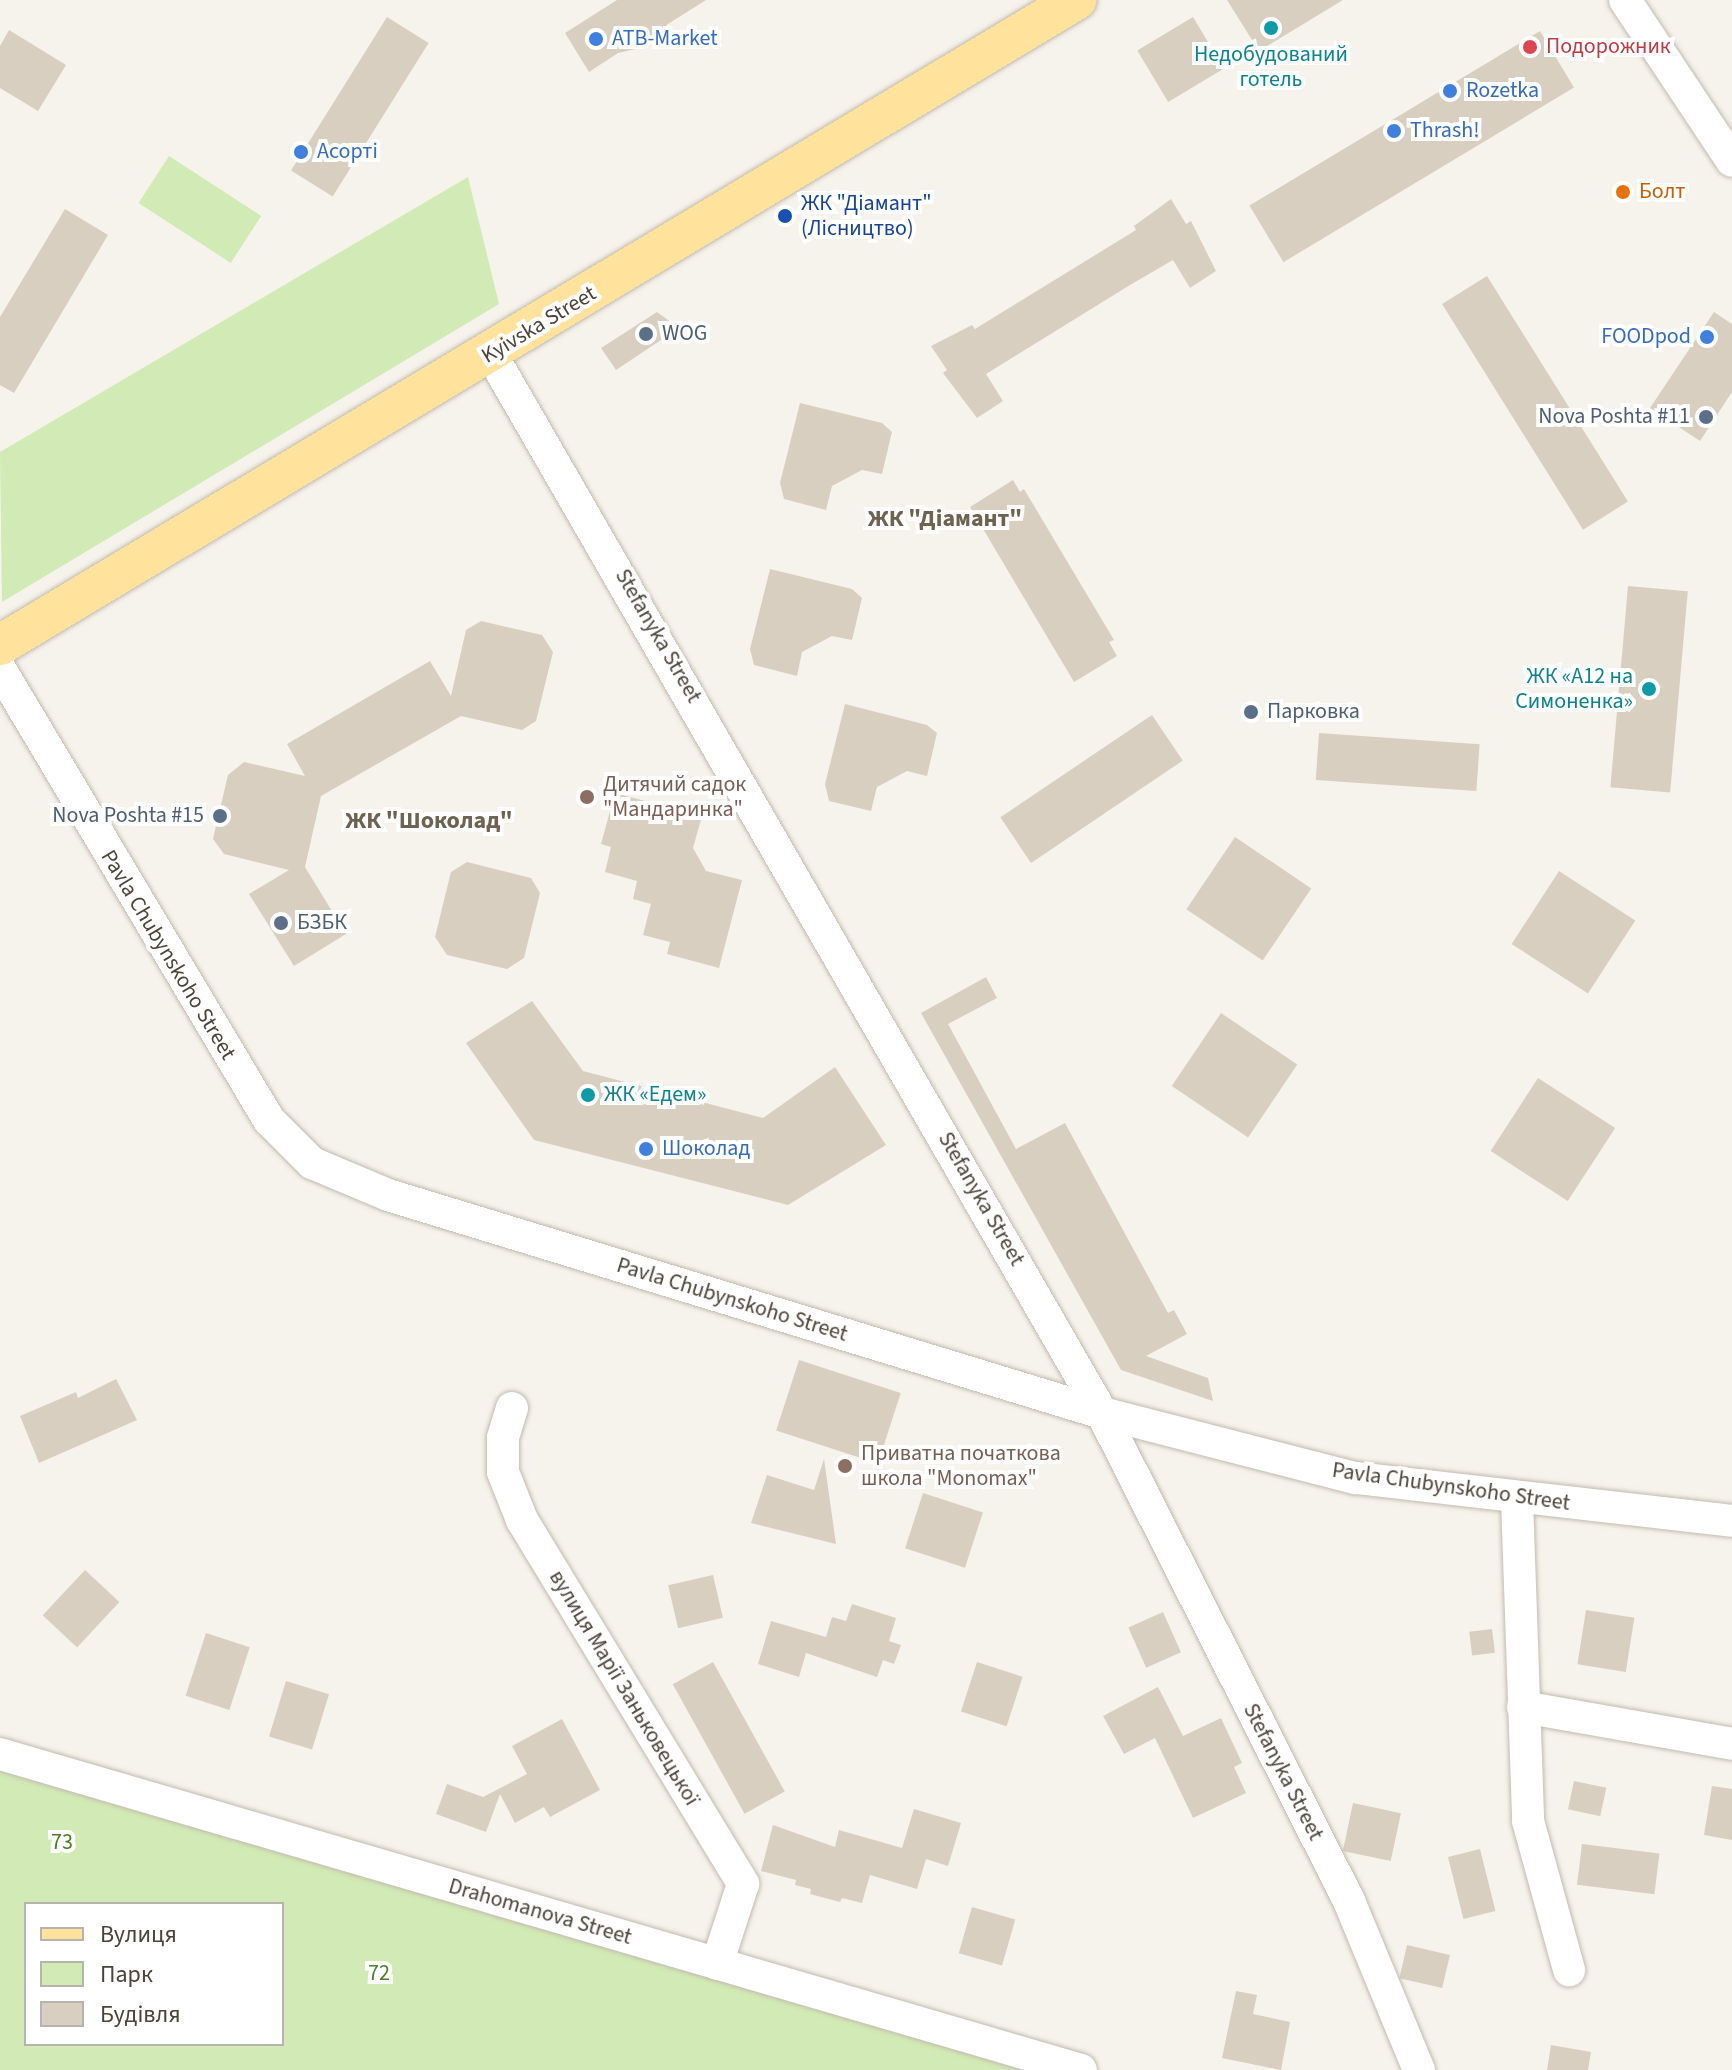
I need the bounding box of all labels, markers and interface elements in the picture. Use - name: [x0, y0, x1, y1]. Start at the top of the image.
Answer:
- marker: Недобудований готель: [1262, 19, 1280, 37]
- place label: ATB-Market: [612, 26, 718, 52]
- marker: ATB-Market: [587, 30, 605, 48]
- place label: Подорожник: [1546, 34, 1671, 60]
- marker: Подорожник: [1521, 38, 1539, 56]
- place label: Недобудований готель: [1194, 41, 1348, 92]
- place label: Rozetka: [1466, 78, 1539, 104]
- marker: Rozetka: [1441, 82, 1459, 100]
- place label: Thrash!: [1410, 118, 1480, 144]
- marker: Thrash!: [1385, 122, 1403, 140]
- place label: Асорті: [317, 139, 378, 165]
- marker: Асорті: [292, 143, 310, 161]
- place label: Болт: [1639, 179, 1685, 205]
- marker: Болт: [1614, 183, 1632, 201]
- place label: ЖК "Діамант" (Лісництво): [801, 190, 932, 242]
- marker: ЖК "Діамант" (Лісництво): [776, 207, 794, 225]
- street label: Kyivska Street: [477, 281, 601, 369]
- place label: WOG: [662, 321, 707, 347]
- place label: FOODpod: [1601, 324, 1691, 350]
- marker: WOG: [637, 325, 655, 343]
- marker: FOODpod: [1698, 328, 1716, 346]
- place label: Nova Poshta #11: [1538, 404, 1690, 430]
- marker: Nova Poshta #11: [1697, 408, 1715, 426]
- district label: ЖК "Діамант": [868, 505, 1022, 533]
- street label: Stefanyka Street: [609, 564, 707, 708]
- place label: ЖК «А12 на Симоненка»: [1515, 663, 1633, 714]
- marker: ЖК «А12 на Симоненка»: [1640, 680, 1658, 698]
- place label: Парковка: [1267, 699, 1360, 725]
- marker: Парковка: [1242, 703, 1260, 721]
- place label: Дитячий садок "Мандаринка": [603, 771, 746, 822]
- marker: Дитячий садок "Мандаринка": [578, 788, 596, 806]
- place label: Nova Poshta #15: [52, 803, 204, 829]
- marker: Nova Poshta #15: [211, 807, 229, 825]
- district label: ЖК "Шоколад": [345, 807, 513, 835]
- street label: Pavla Chubynskoho Street: [95, 845, 241, 1065]
- place label: БЗБК: [297, 910, 347, 936]
- marker: БЗБК: [272, 914, 290, 932]
- place label: ЖК «Едем»: [604, 1082, 706, 1108]
- marker: ЖК «Едем»: [579, 1086, 597, 1104]
- street label: Stefanyka Street: [932, 1127, 1030, 1271]
- place label: Шоколад: [662, 1136, 750, 1162]
- marker: Шоколад: [637, 1140, 655, 1158]
- street label: Pavla Chubynskoho Street: [613, 1252, 851, 1348]
- place label: Приватна початкова школа "Monomax": [861, 1440, 1061, 1492]
- marker: Приватна початкова школа "Monomax": [836, 1457, 854, 1475]
- street label: Pavla Chubynskoho Street: [1330, 1457, 1572, 1517]
- street label: вулиця Марії Заньковецької: [543, 1566, 705, 1810]
- street label: Stefanyka Street: [1237, 1699, 1329, 1845]
- park label: 73: [51, 1830, 73, 1856]
- street label: Drahomanova Street: [445, 1873, 635, 1951]
- legend: [24, 1902, 284, 2046]
- text: Вулиця: [100, 1917, 177, 1952]
- text: Парк: [100, 1957, 153, 1992]
- park label: 72: [368, 1961, 390, 1987]
- text: Будівля: [100, 1997, 181, 2032]

